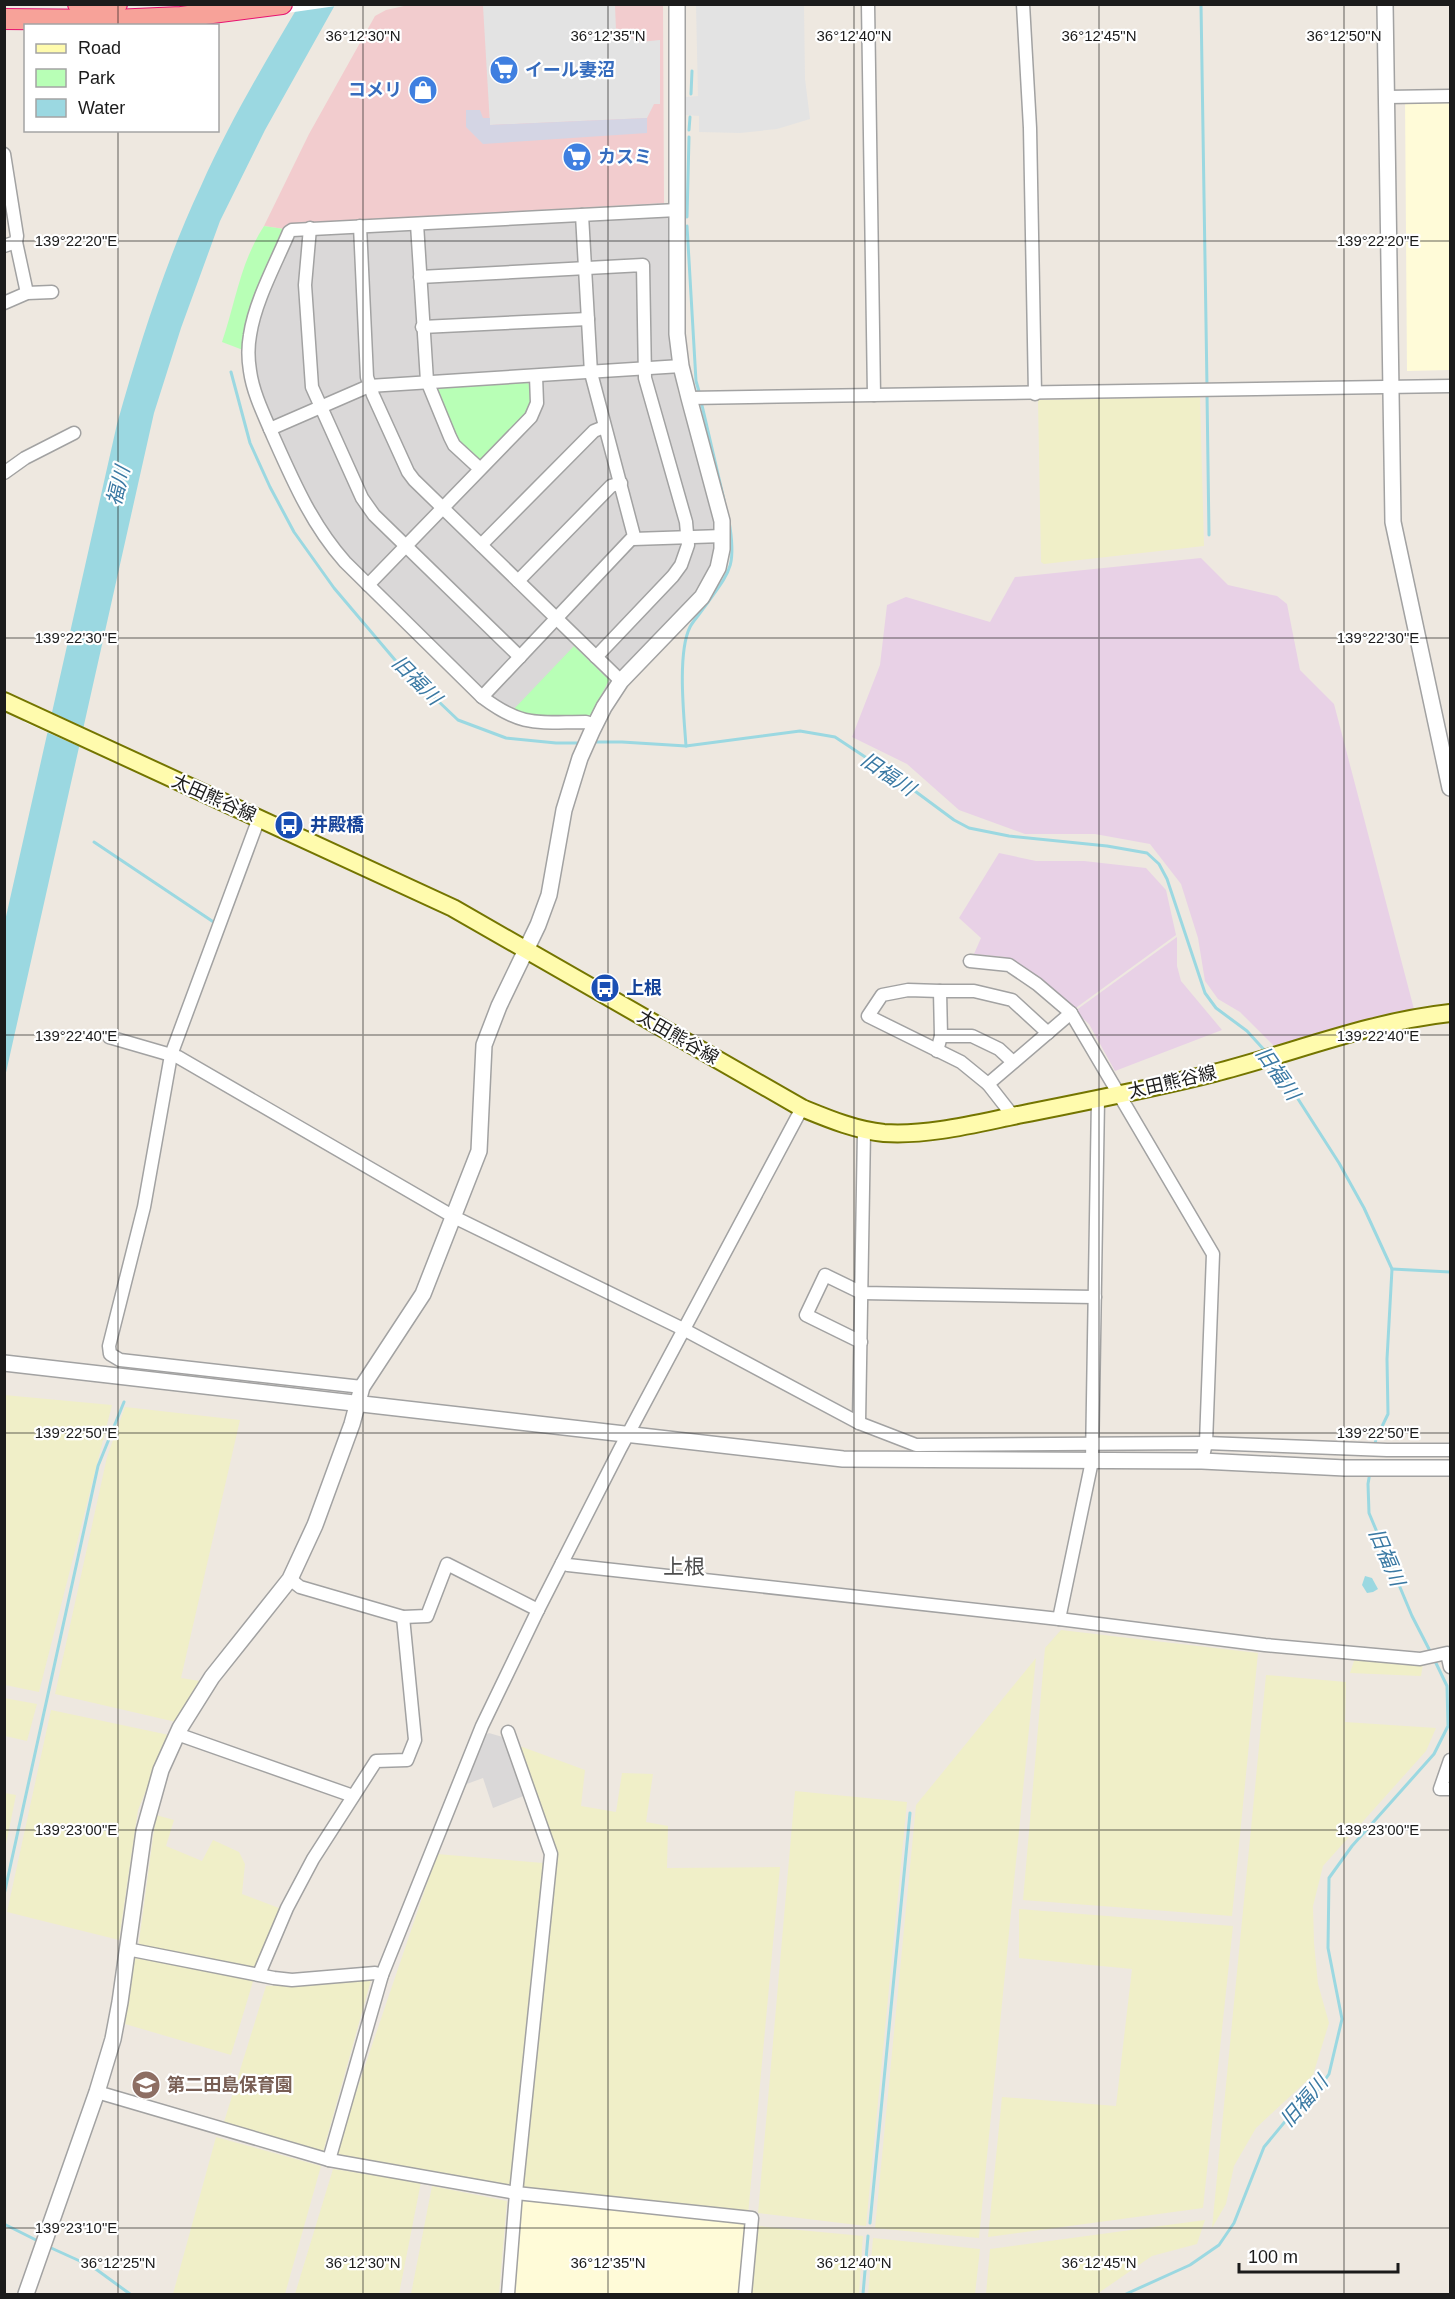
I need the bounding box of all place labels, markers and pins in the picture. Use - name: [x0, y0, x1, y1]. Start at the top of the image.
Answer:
- supermarket icon: イール妻沼: [488, 54, 520, 86]
- place label: イール妻沼: [525, 60, 615, 80]
- shop icon: コメリ: [407, 74, 439, 106]
- place label: コメリ: [348, 80, 402, 100]
- supermarket icon: カスミ: [561, 141, 593, 173]
- place label: カスミ: [598, 147, 652, 167]
- bus stop icon: 井殿橋: [273, 809, 305, 841]
- place label: 井殿橋: [310, 815, 364, 835]
- bus stop icon: 上根: [589, 972, 621, 1004]
- place label: 上根: [626, 978, 662, 998]
- school or university icon: 第二田島保育園: [130, 2069, 162, 2101]
- place label: 第二田島保育園: [167, 2075, 293, 2095]

